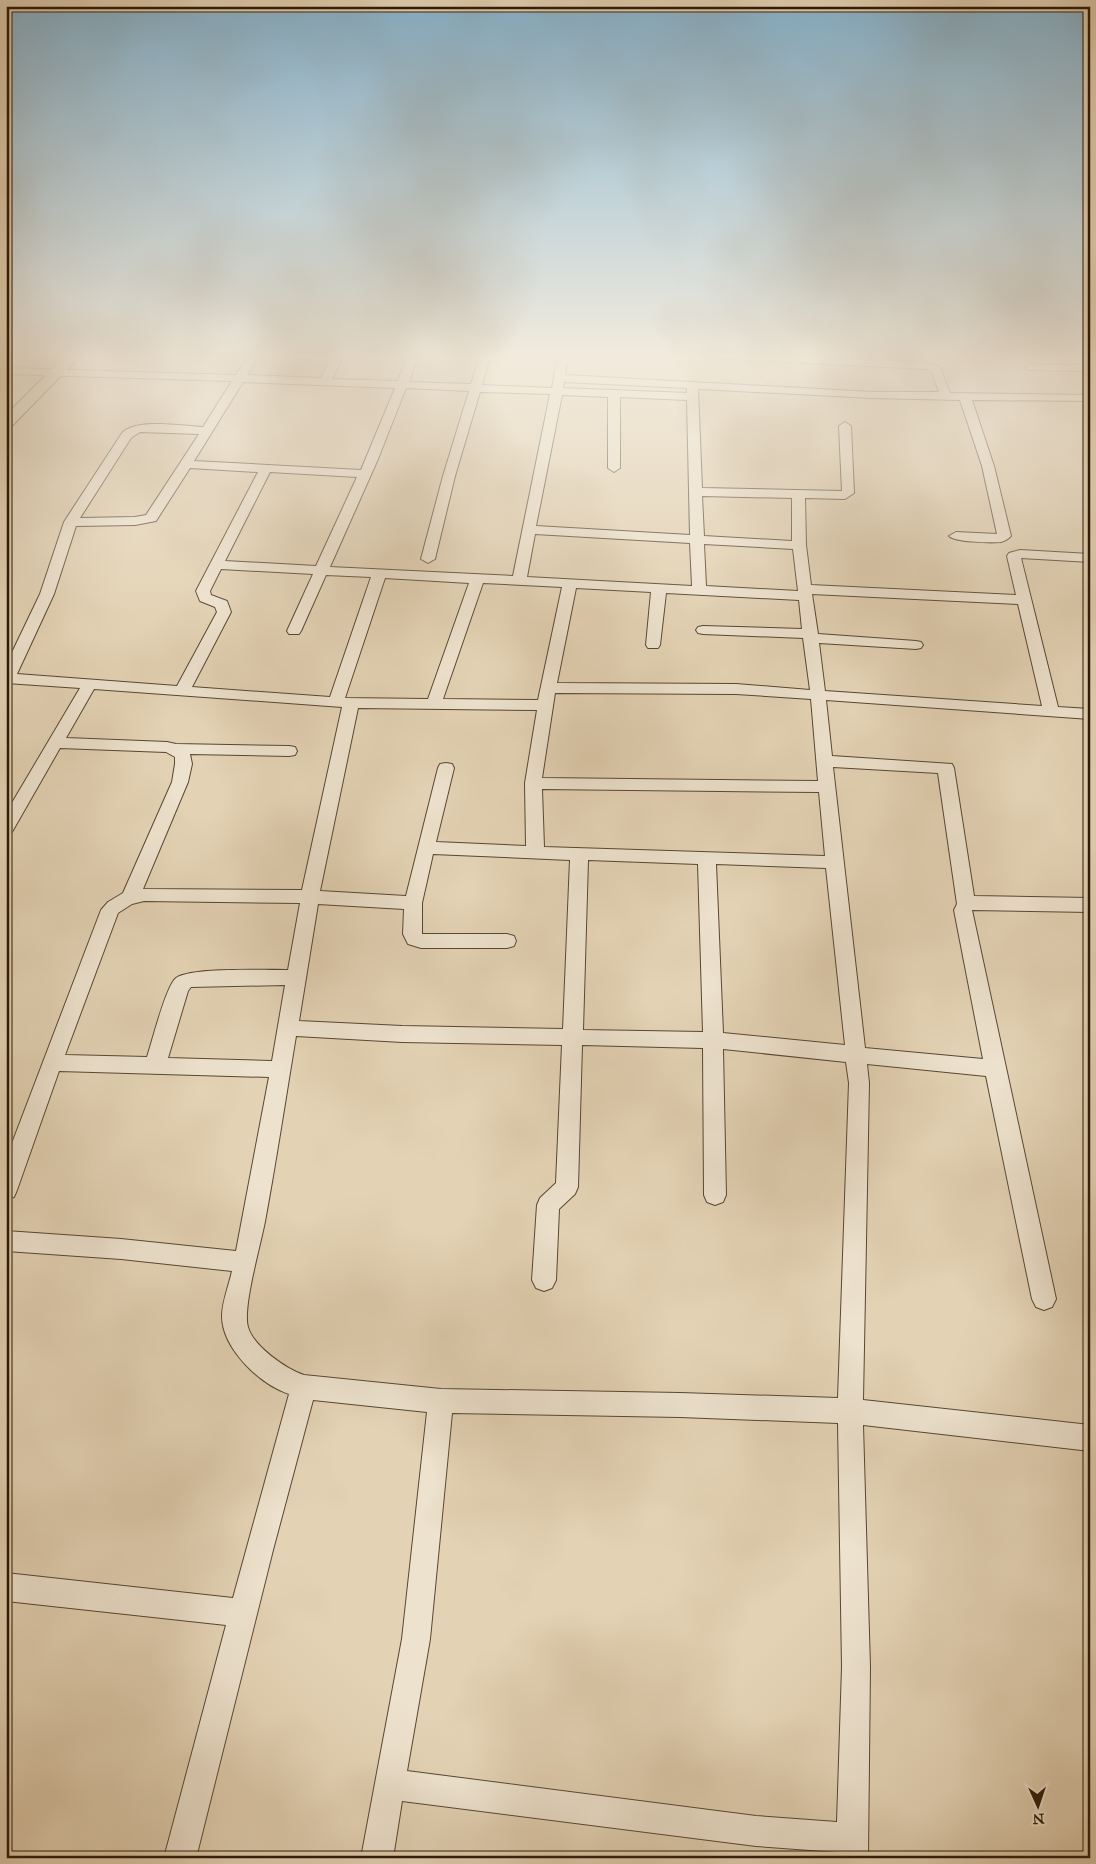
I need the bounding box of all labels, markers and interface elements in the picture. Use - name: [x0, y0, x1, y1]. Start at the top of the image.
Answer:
- north arrow: [1014, 1782, 1064, 1832]
- text: N: [1032, 1810, 1045, 1827]

